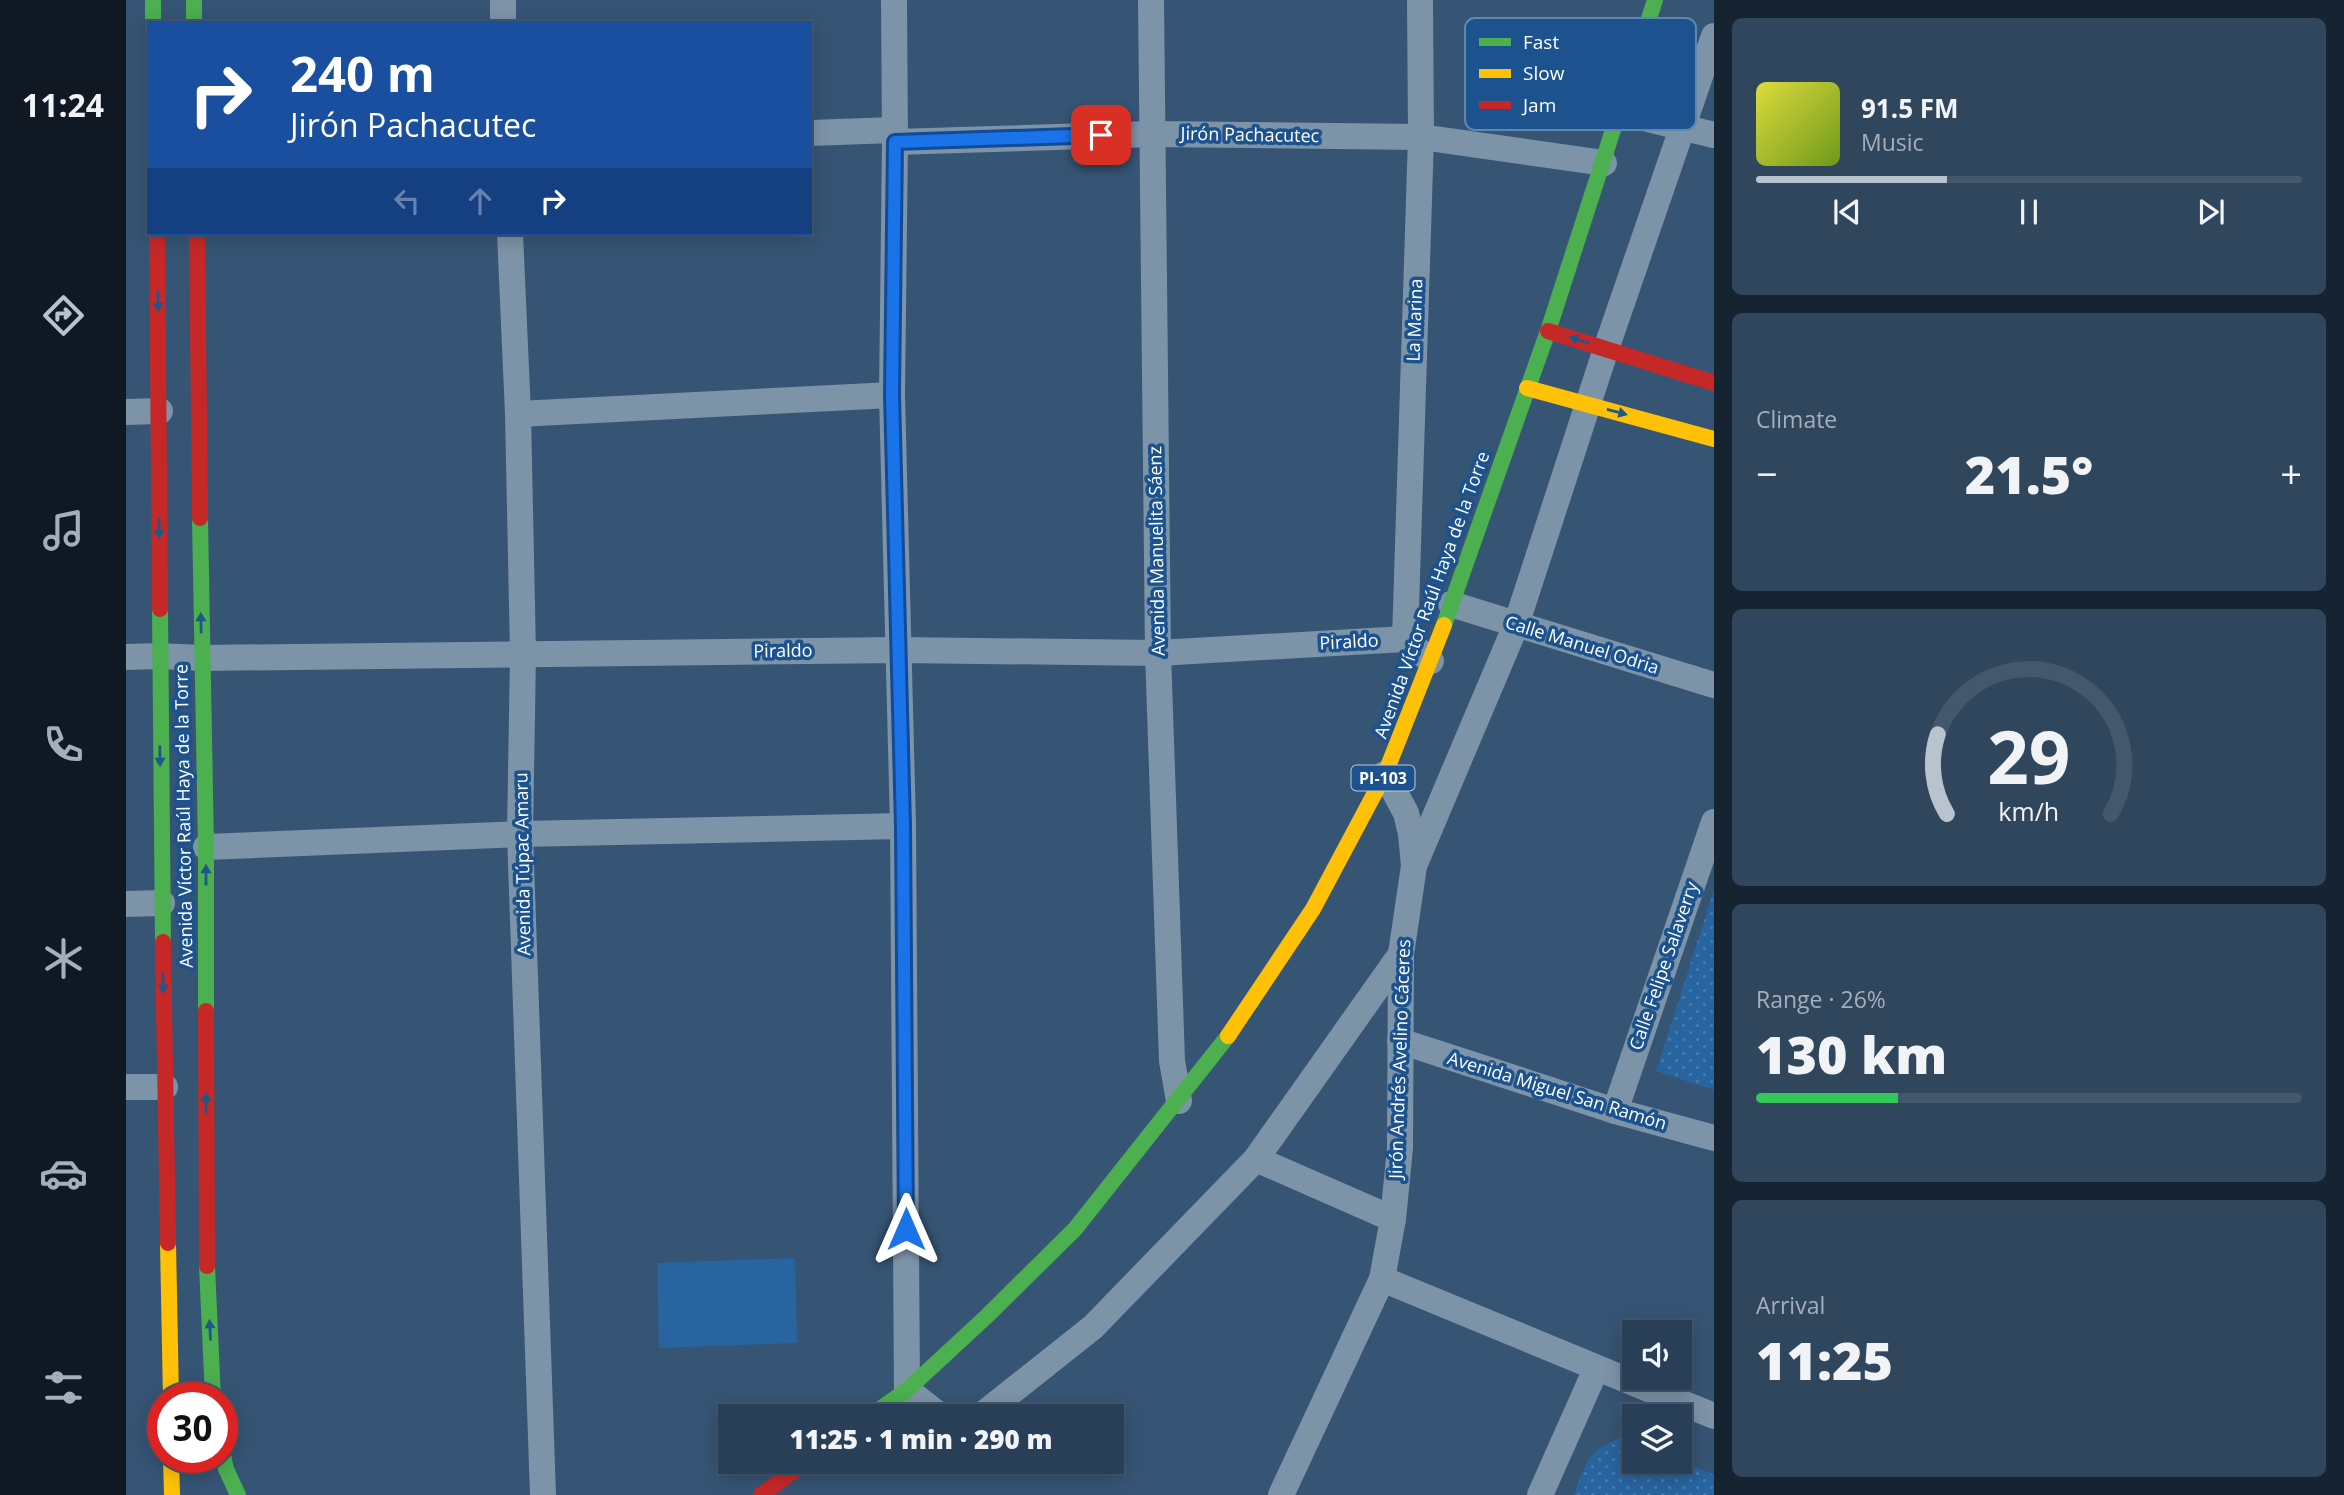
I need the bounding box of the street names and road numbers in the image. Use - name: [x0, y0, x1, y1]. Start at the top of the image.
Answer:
- street label: Jirón Pachacutec: [1179, 121, 1320, 147]
- street label: La Marina: [1401, 278, 1427, 362]
- street label: Avenida Manuelita Sáenz: [1142, 446, 1170, 656]
- street label: Avenida Víctor Raúl Haya de la Torre: [1368, 448, 1494, 742]
- street label: Calle Manuel Odria: [1502, 609, 1662, 679]
- street label: Piraldo: [1319, 627, 1379, 655]
- street label: Piraldo: [753, 637, 813, 663]
- street label: Avenida Víctor Raúl Haya de la Torre: [168, 664, 198, 968]
- road number: PI-103: [1352, 765, 1414, 790]
- street label: Avenida Túpac Amaru: [508, 772, 536, 956]
- street label: Calle Felipe Salaverry: [1623, 877, 1703, 1053]
- street label: Jirón Andrés Avelino Cáceres: [1383, 939, 1415, 1181]
- street label: Avenida Miguel San Ramón: [1445, 1045, 1670, 1135]

